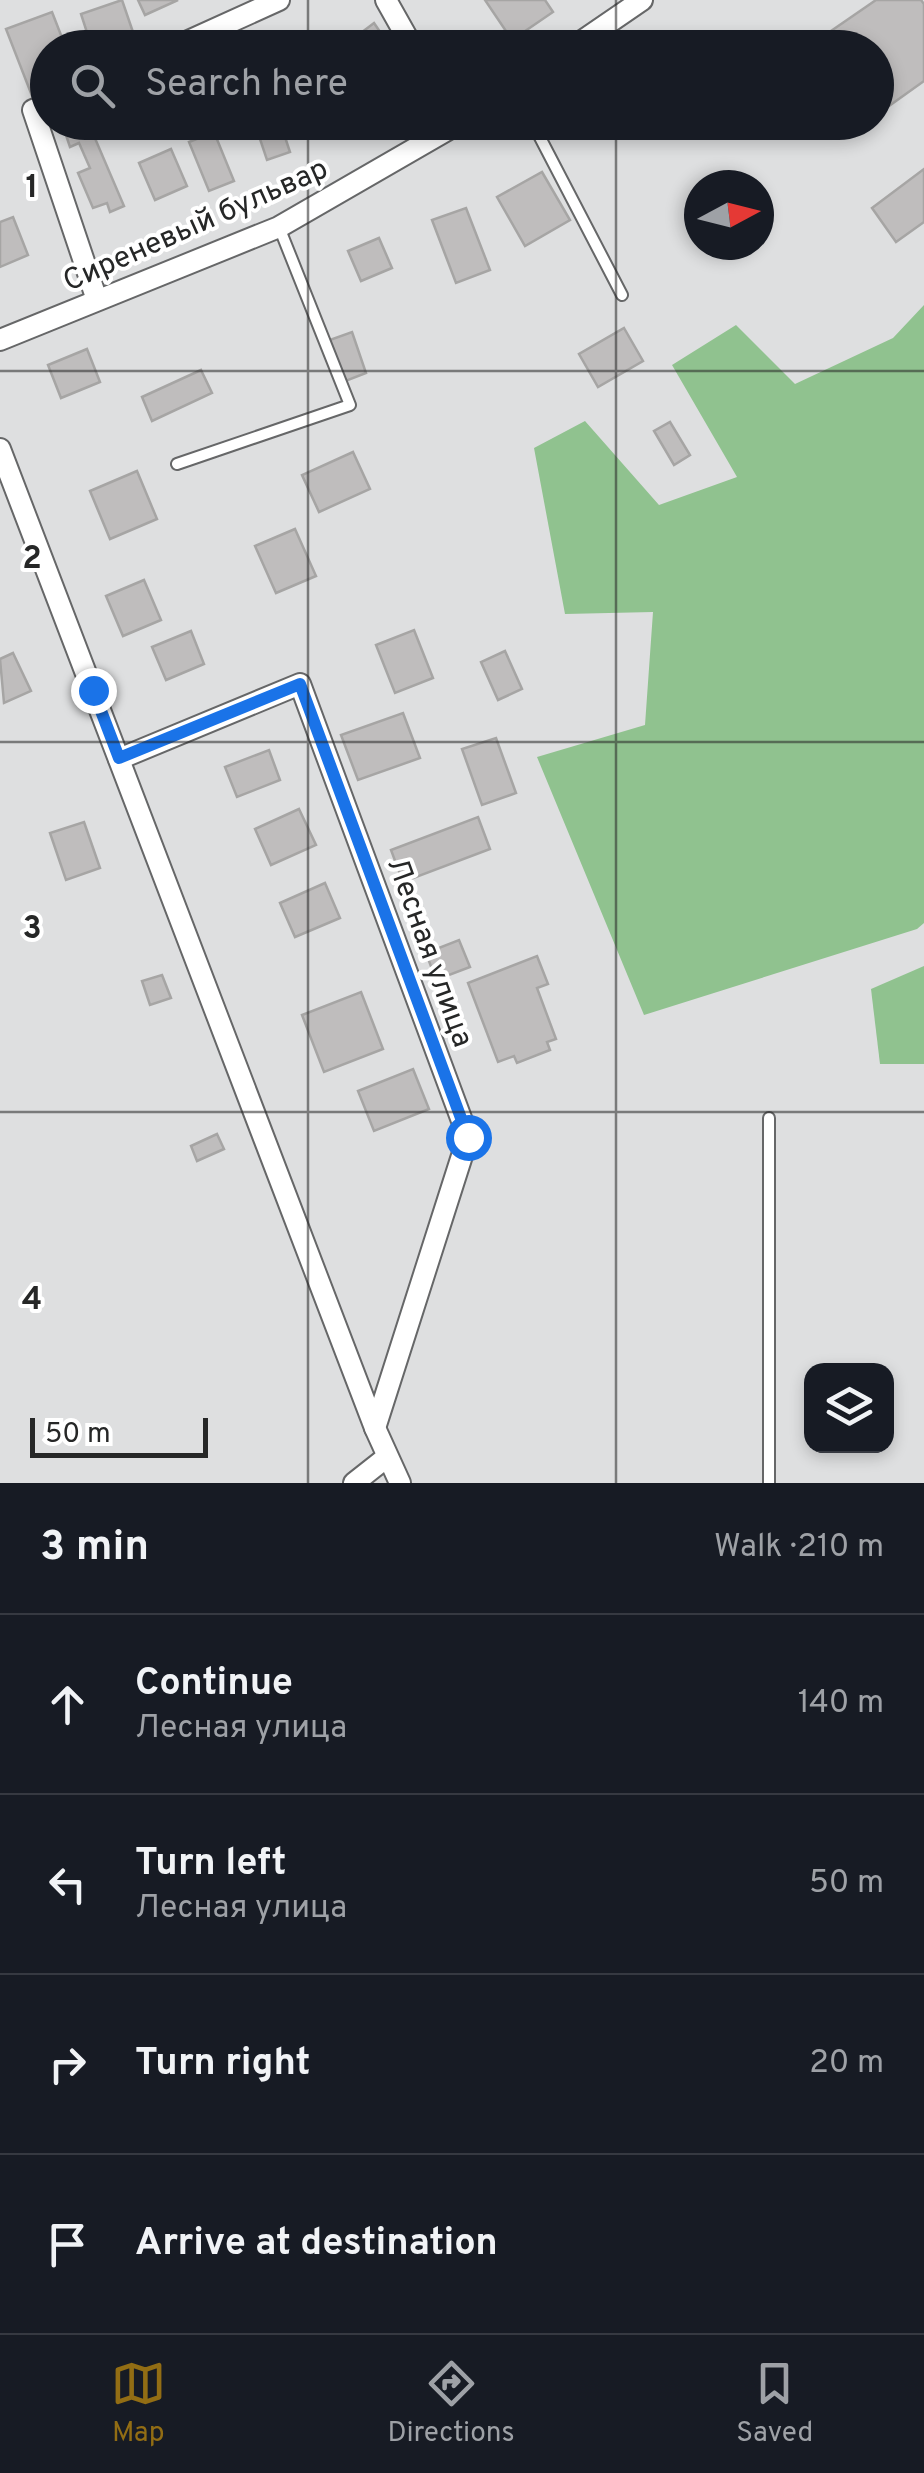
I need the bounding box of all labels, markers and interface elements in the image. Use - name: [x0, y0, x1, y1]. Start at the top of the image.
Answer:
- search box: [30, 30, 894, 140]
- icon: search: [65, 58, 120, 113]
- text: Search here: [145, 61, 348, 110]
- street label: Сиреневый бульвар: [58, 151, 334, 301]
- text: 1: [26, 169, 38, 209]
- north arrow: [684, 170, 774, 260]
- text: 2: [22, 540, 42, 580]
- route end: [71, 668, 117, 714]
- street label: Лесная улица: [377, 853, 480, 1053]
- text: 3: [22, 910, 42, 950]
- route start: [446, 1115, 492, 1161]
- text: 4: [22, 1281, 42, 1321]
- map controls: [804, 1363, 894, 1453]
- button: layers: [804, 1363, 894, 1453]
- scale bar: [30, 1413, 208, 1458]
- text: 50 m: [45, 1417, 111, 1453]
- text: 3 min: [40, 1522, 149, 1575]
- text: Walk · 210 m: [714, 1528, 884, 1568]
- text: Continue: [135, 1660, 293, 1709]
- icon: ahead: [40, 1677, 95, 1732]
- text: 140 m: [798, 1684, 884, 1724]
- text: Лесная улица: [135, 1709, 347, 1749]
- text: Turn left: [135, 1840, 287, 1889]
- icon: left: [40, 1857, 95, 1912]
- text: 50 m: [809, 1864, 884, 1904]
- text: Лесная улица: [135, 1889, 347, 1929]
- icon: right: [40, 2037, 95, 2092]
- text: Turn right: [135, 2040, 310, 2089]
- text: 20 m: [809, 2044, 884, 2084]
- icon: arrive: [40, 2217, 95, 2272]
- text: Arrive at destination: [135, 2220, 498, 2269]
- tab: Map: [111, 2356, 166, 2452]
- tab: Directions: [387, 2356, 515, 2452]
- tab: Saved: [736, 2356, 813, 2452]

